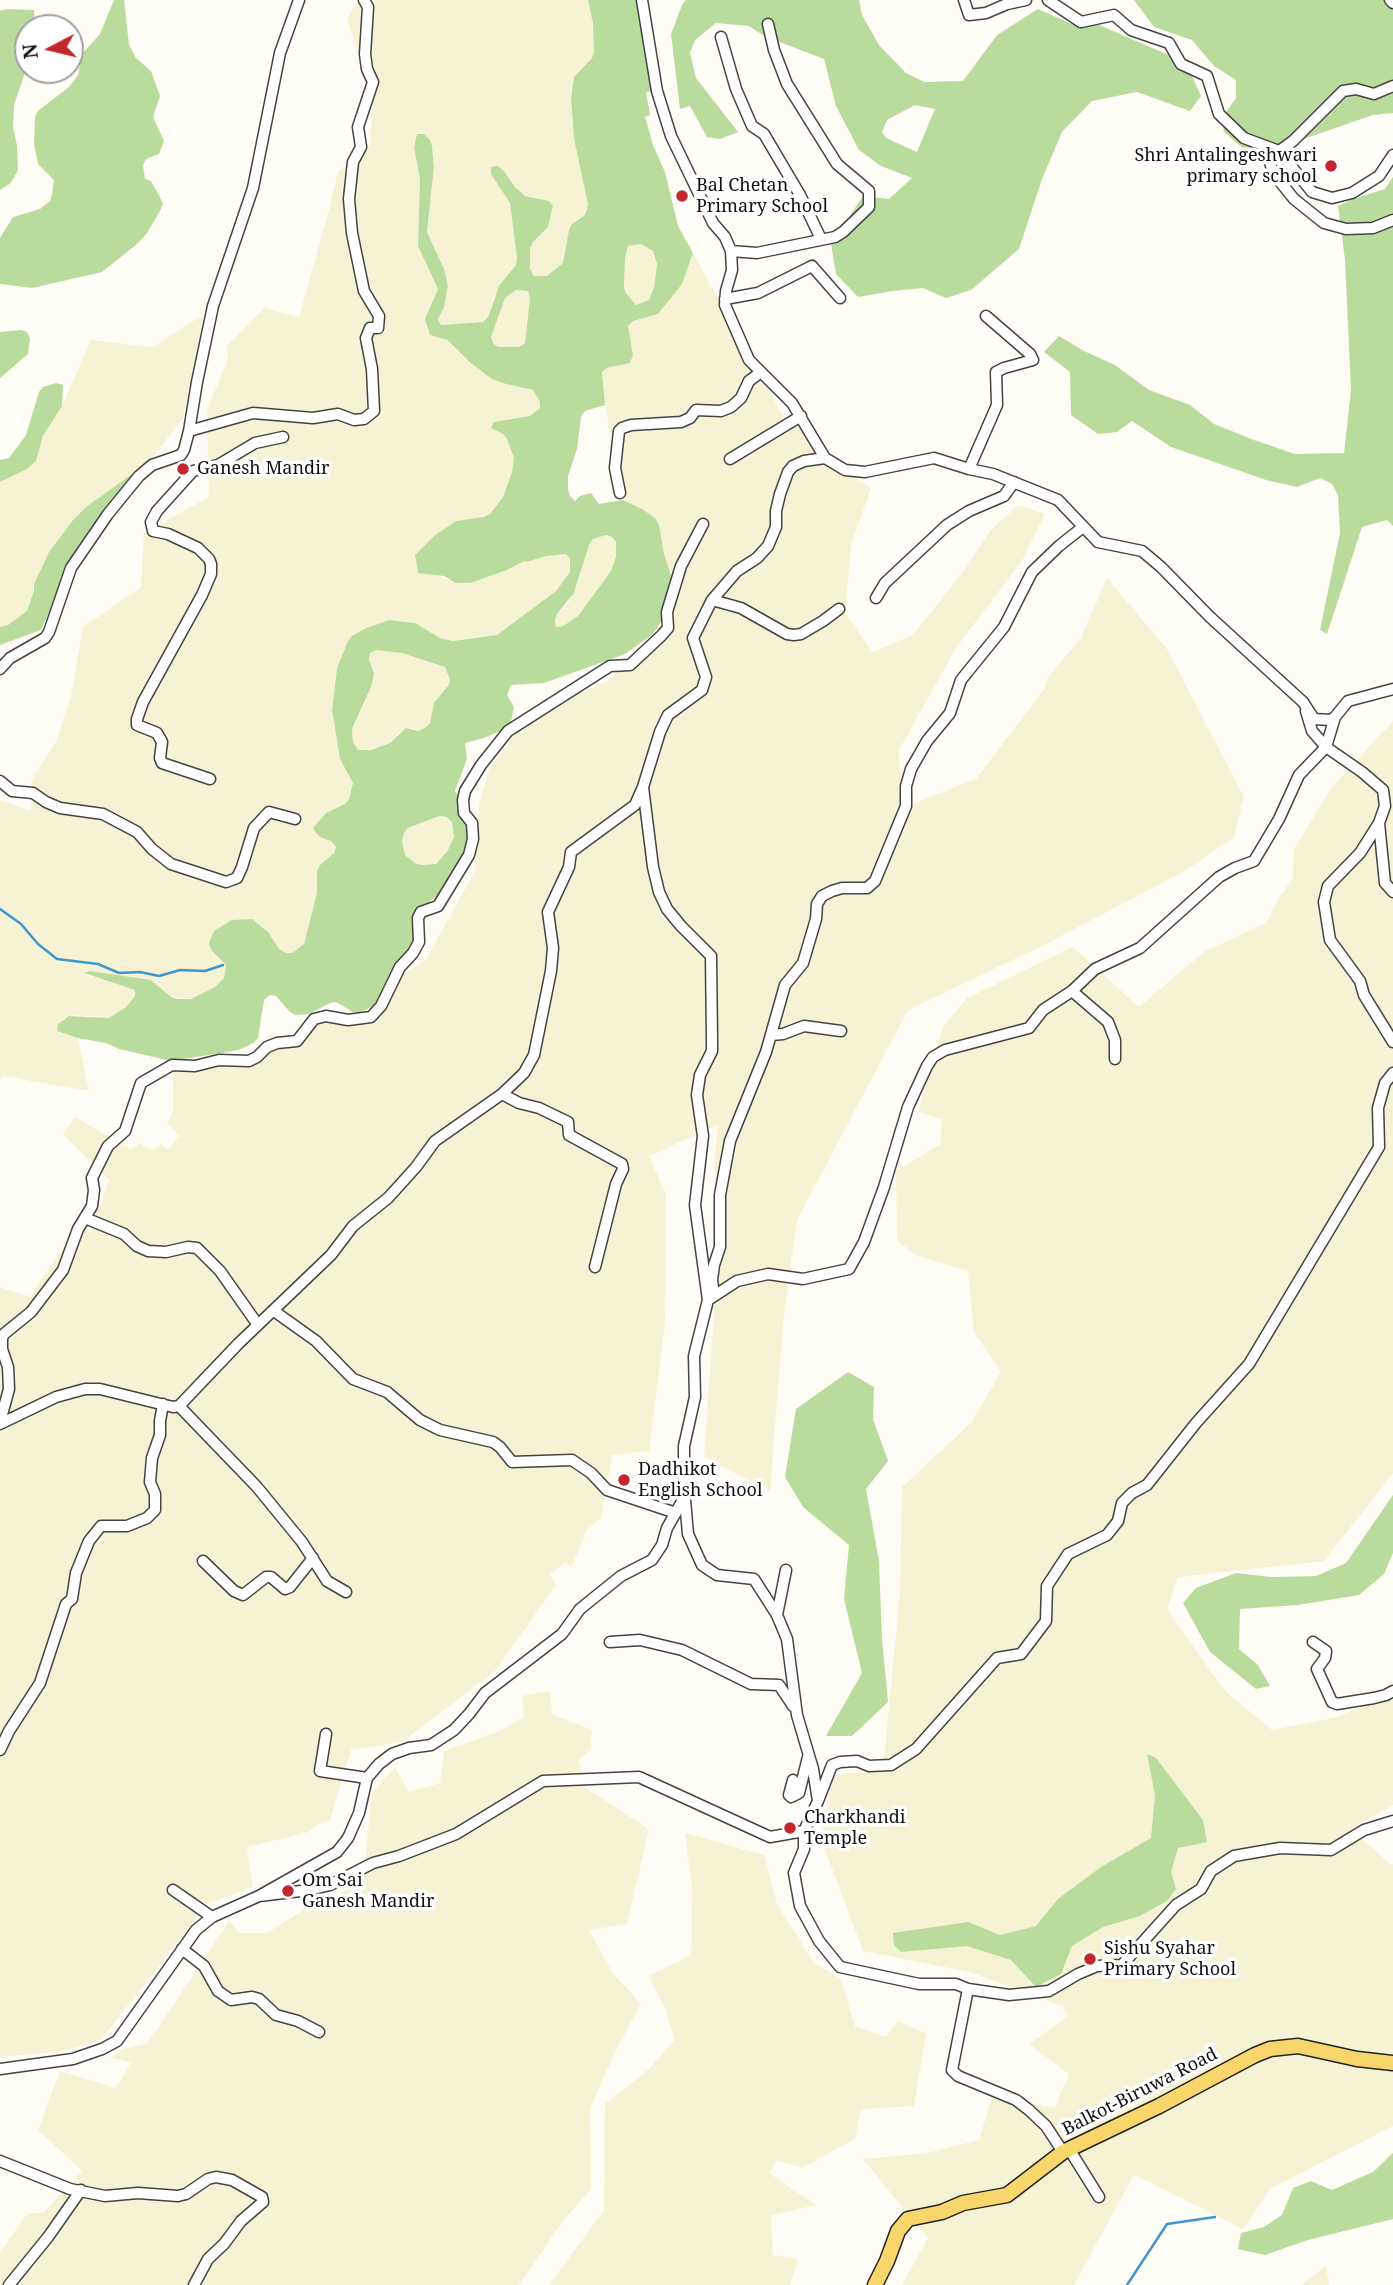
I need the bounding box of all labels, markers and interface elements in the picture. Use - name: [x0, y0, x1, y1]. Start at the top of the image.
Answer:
- north arrow: [14, 14, 84, 84]
- text: N: [16, 42, 44, 60]
- place label: Shri Antalingeshwari primary school: [1134, 145, 1317, 188]
- marker: Shri Antalingeshwari primary school: [1323, 158, 1339, 174]
- place label: Bal Chetan Primary School: [696, 175, 828, 218]
- marker: Bal Chetan Primary School: [674, 188, 690, 204]
- place label: Ganesh Mandir: [197, 458, 329, 480]
- marker: Ganesh Mandir: [175, 461, 191, 477]
- place label: Dadhikot English School: [638, 1459, 763, 1502]
- marker: Dadhikot English School: [616, 1472, 632, 1488]
- place label: Charkhandi Temple: [804, 1807, 906, 1850]
- marker: Charkhandi Temple: [782, 1820, 798, 1836]
- place label: Om Sai Ganesh Mandir: [302, 1870, 434, 1912]
- marker: Om Sai Ganesh Mandir: [280, 1883, 296, 1899]
- place label: Sishu Syahar Primary School: [1104, 1938, 1236, 1980]
- marker: Sishu Syahar Primary School: [1082, 1951, 1098, 1967]
- street label: Balkot-Biruwa Road: [1059, 2044, 1221, 2140]

